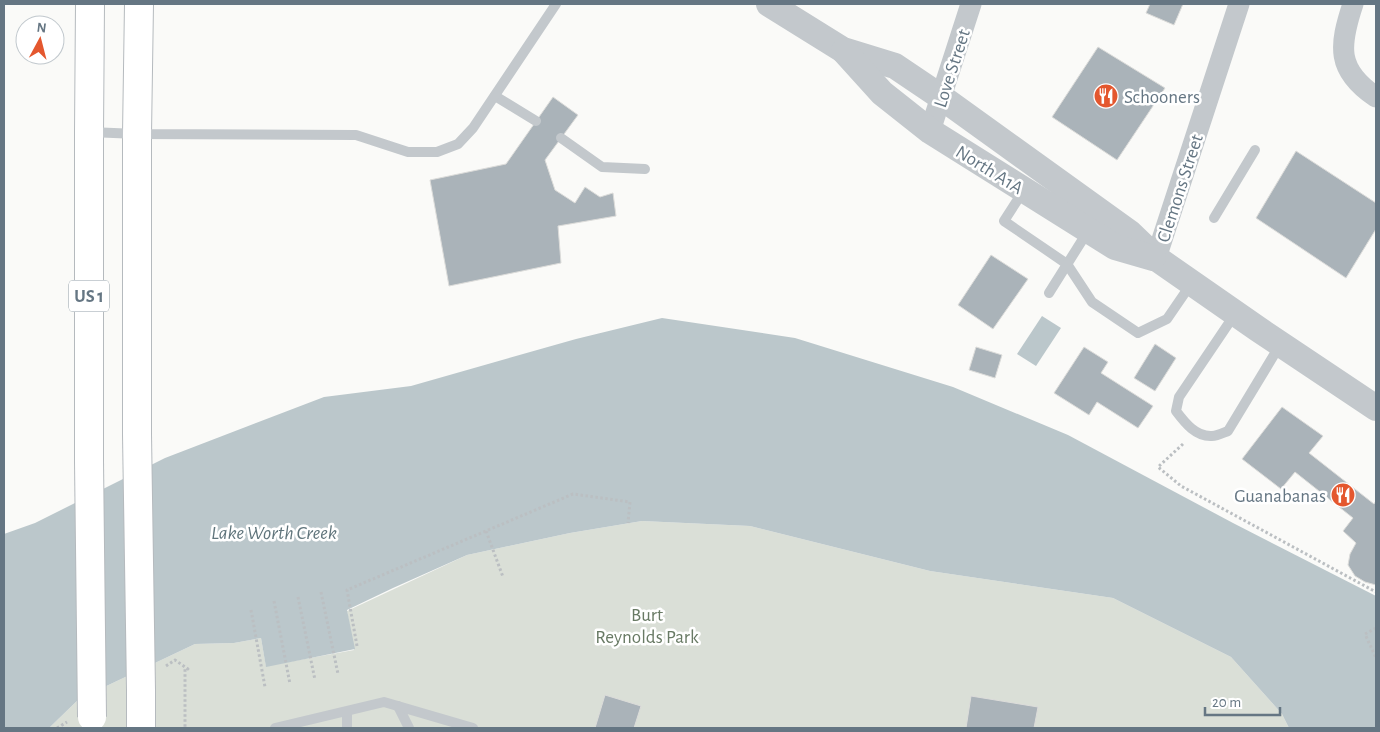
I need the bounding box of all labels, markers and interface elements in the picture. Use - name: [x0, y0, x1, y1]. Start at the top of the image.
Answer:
- north arrow: [15, 15, 65, 65]
- text: N: [36, 21, 47, 36]
- street label: Love Street: [931, 27, 974, 110]
- restaurant icon: Schooners: [1093, 83, 1119, 109]
- place label: Schooners: [1124, 88, 1200, 107]
- street label: Clemons Street: [1154, 132, 1207, 245]
- street label: North A1A: [952, 142, 1026, 198]
- road number: US 1: [69, 280, 109, 312]
- restaurant icon: Guanabanas: [1330, 482, 1356, 508]
- place label: Guanabanas: [1234, 487, 1326, 506]
- water label: Lake Worth Creek: [211, 523, 337, 543]
- park label: Burt Reynolds Park: [595, 606, 699, 647]
- scale bar: [1205, 684, 1280, 716]
- text: 20 m: [1212, 695, 1241, 710]

